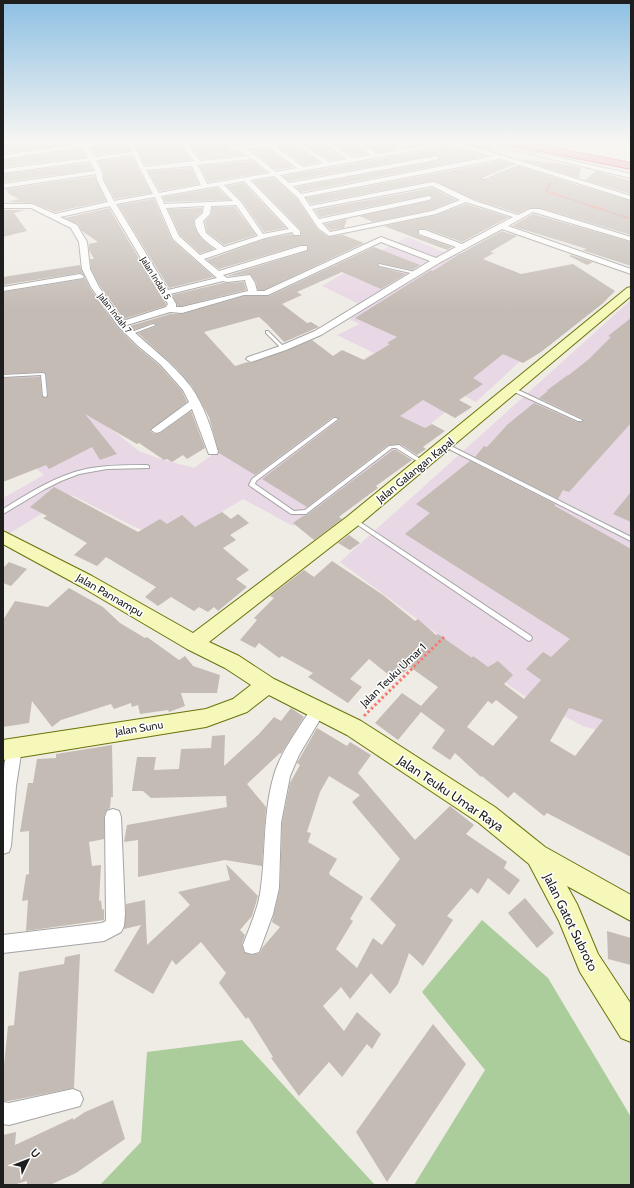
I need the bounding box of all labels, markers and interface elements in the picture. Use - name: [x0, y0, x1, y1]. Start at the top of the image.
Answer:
- street label: Jalan Indah 5: [138, 254, 174, 302]
- street label: Jalan Indah 7: [95, 290, 134, 336]
- street label: Jalan Galangan Kapal: [372, 434, 457, 506]
- street label: Jalan Pannampu: [73, 570, 146, 620]
- street label: Jalan Teuku Umar 1: [356, 640, 429, 711]
- street label: Jalan Sunu: [113, 717, 164, 739]
- street label: Jalan Teuku Umar Raya: [394, 751, 508, 835]
- street label: Jalan Gatot Subroto: [540, 870, 602, 973]
- north arrow: [8, 1140, 48, 1180]
- text: U: [27, 1146, 43, 1161]

